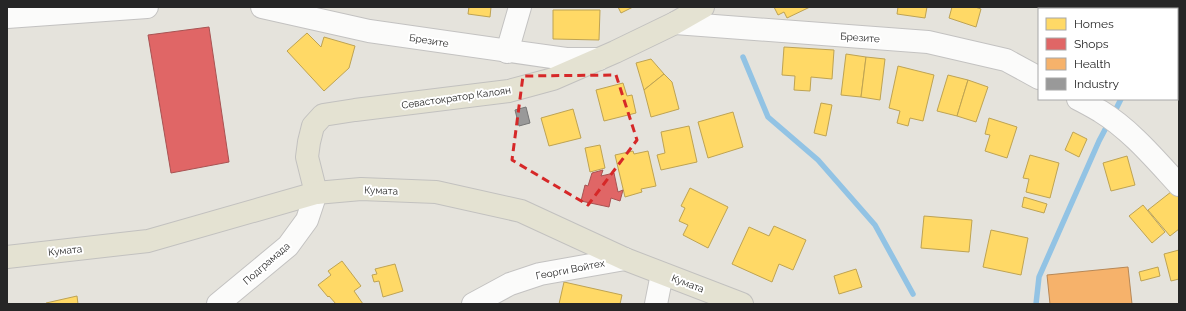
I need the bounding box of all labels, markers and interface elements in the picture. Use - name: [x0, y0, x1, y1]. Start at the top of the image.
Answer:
- legend: [1038, 8, 1178, 100]
- text: Homes: [1074, 17, 1114, 31]
- street label: Брезите: [840, 31, 880, 44]
- street label: Брезите: [408, 32, 450, 49]
- text: Shops: [1074, 37, 1109, 51]
- text: Health: [1074, 57, 1111, 71]
- text: Industry: [1074, 77, 1120, 91]
- street label: Севастократор Калоян: [401, 84, 512, 111]
- street label: Кумата: [364, 184, 398, 197]
- street label: Подграмада: [241, 240, 292, 287]
- street label: Кумата: [48, 243, 83, 258]
- street label: Георги Войтех: [535, 257, 605, 282]
- street label: Кумата: [670, 272, 706, 295]

